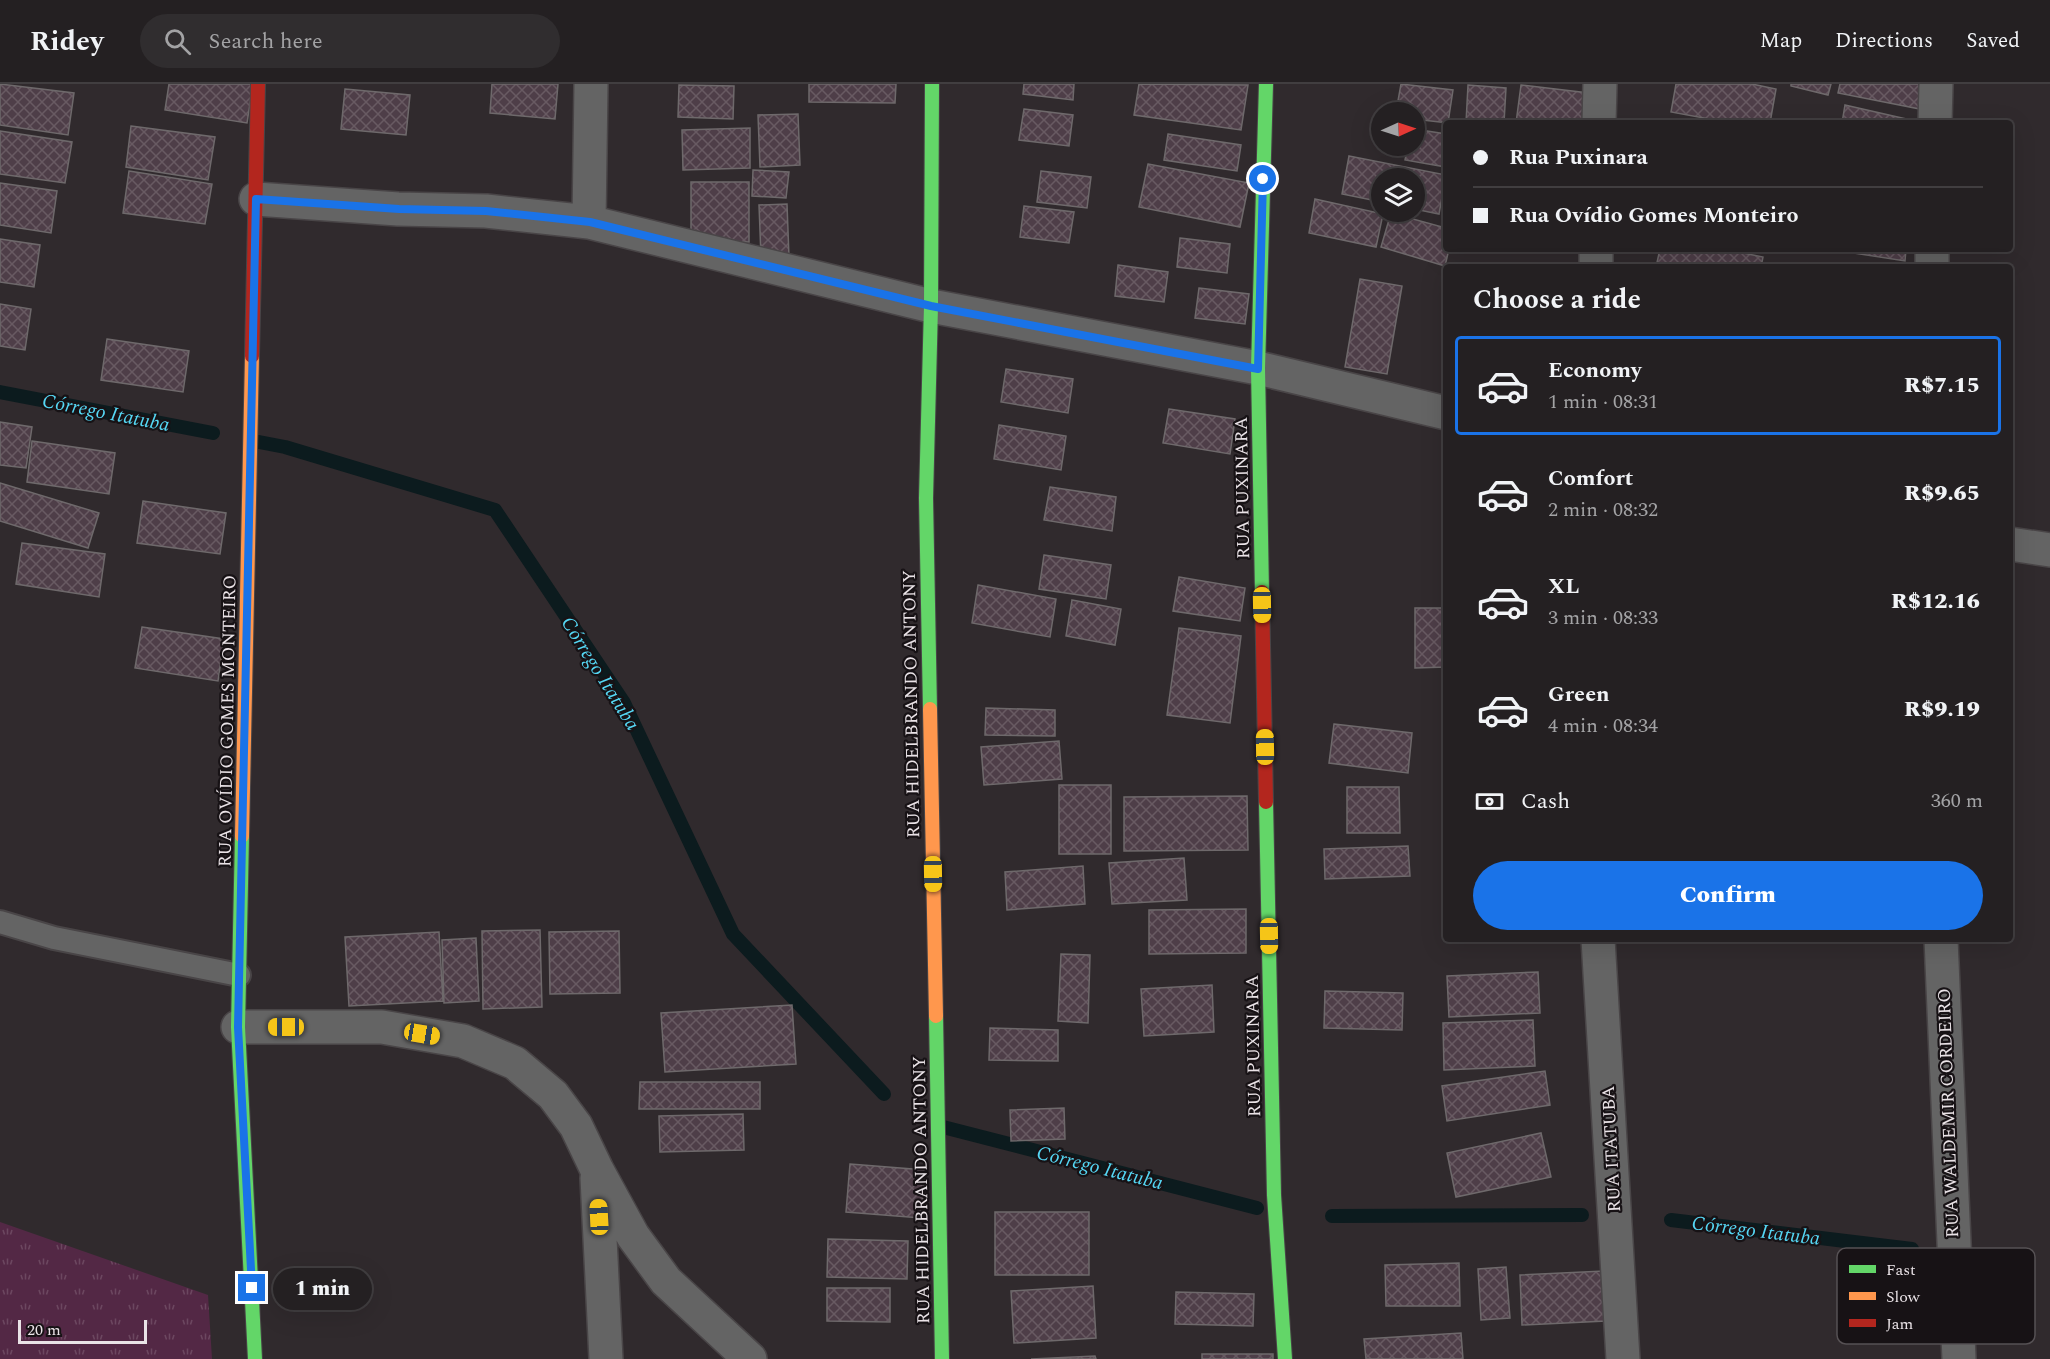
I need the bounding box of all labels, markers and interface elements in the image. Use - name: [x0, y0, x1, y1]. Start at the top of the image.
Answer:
- search box: [140, 14, 560, 68]
- text: Ridey: [30, 20, 104, 63]
- icon: search: [161, 25, 194, 58]
- text: Search here: [209, 25, 323, 58]
- text: Map: [1760, 25, 1802, 57]
- text: Directions: [1835, 25, 1933, 57]
- text: Saved: [1966, 25, 2020, 57]
- north arrow: [1371, 102, 1425, 156]
- map controls: [1371, 102, 1425, 222]
- text: Rua Puxinara: [1509, 141, 1648, 174]
- route start: [1249, 165, 1276, 192]
- button: layers: [1371, 168, 1425, 222]
- text: Rua Ovídio Gomes Monteiro: [1509, 199, 1799, 232]
- text: Choose a ride: [1473, 279, 1641, 321]
- text: Economy: [1548, 354, 1641, 387]
- icon: car: [1476, 359, 1530, 413]
- text: R$7.15: [1904, 369, 1980, 402]
- water label: Córrego Itatuba: [39, 386, 172, 440]
- text: 1 min · 08:31: [1548, 387, 1658, 417]
- street label: RUA PUXINARA: [1228, 417, 1257, 559]
- text: Comfort: [1548, 462, 1633, 495]
- icon: car: [1476, 467, 1530, 521]
- text: R$9.65: [1904, 477, 1980, 510]
- text: 2 min · 08:32: [1548, 495, 1658, 525]
- street label: RUA HIDELBRANDO ANTONY: [896, 570, 927, 838]
- text: XL: [1548, 570, 1579, 603]
- street label: RUA OVÍDIO GOMES MONTEIRO: [211, 575, 244, 867]
- icon: car: [1476, 575, 1530, 629]
- text: R$12.16: [1891, 585, 1980, 618]
- car: [1253, 587, 1271, 623]
- text: 3 min · 08:33: [1548, 603, 1658, 633]
- water label: Córrego Itatuba: [553, 611, 647, 736]
- text: Green: [1548, 678, 1610, 711]
- icon: car: [1476, 683, 1530, 737]
- text: R$9.19: [1904, 693, 1980, 726]
- text: 4 min · 08:34: [1548, 711, 1658, 741]
- car: [1256, 729, 1274, 765]
- icon: cash: [1473, 785, 1506, 818]
- text: Cash: [1521, 785, 1570, 818]
- text: 360 m: [1931, 786, 1983, 816]
- car: [924, 856, 942, 892]
- button: Confirm: [1473, 861, 1983, 930]
- car: [1260, 918, 1278, 954]
- street label: RUA PUXINARA: [1239, 975, 1268, 1117]
- street label: RUA WALDEMIR CORDEIRO: [1931, 988, 1966, 1238]
- car: [268, 1018, 304, 1036]
- car: [403, 1022, 441, 1046]
- street label: RUA HIDELBRANDO ANTONY: [906, 1056, 937, 1324]
- street label: RUA ITATUBA: [1595, 1085, 1628, 1213]
- water label: Córrego Itatuba: [1033, 1138, 1166, 1198]
- car: [589, 1199, 609, 1235]
- water label: Córrego Itatuba: [1690, 1208, 1822, 1254]
- legend: [1837, 1248, 2035, 1344]
- text: Fast: [1886, 1258, 1916, 1282]
- callout: 1 min: [273, 1267, 372, 1309]
- route end: [238, 1274, 265, 1301]
- text: 1 min: [295, 1274, 350, 1304]
- text: Slow: [1886, 1285, 1921, 1309]
- text: Jam: [1886, 1312, 1914, 1336]
- scale bar: [18, 1317, 147, 1344]
- text: 20 m: [27, 1318, 61, 1342]

